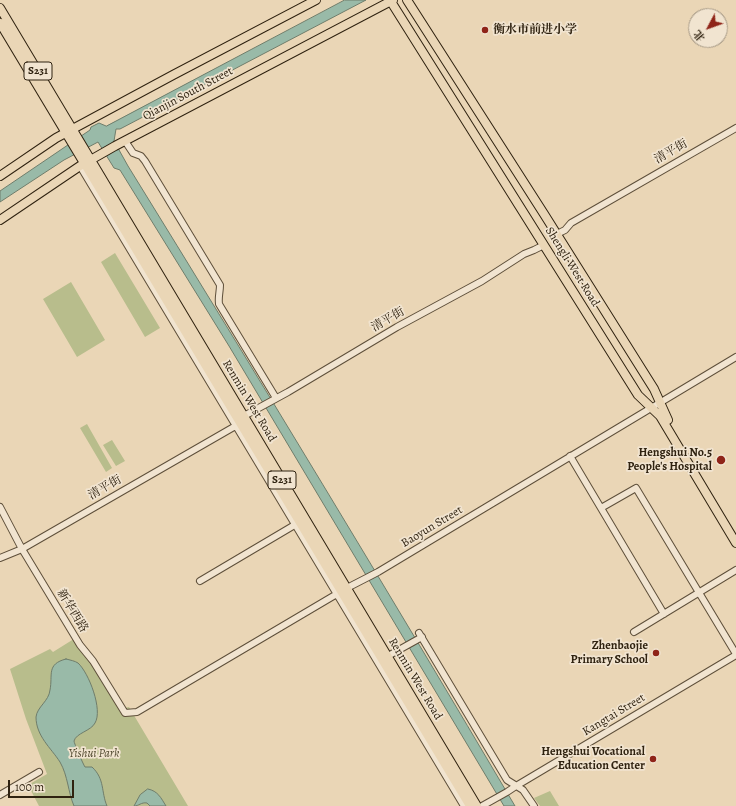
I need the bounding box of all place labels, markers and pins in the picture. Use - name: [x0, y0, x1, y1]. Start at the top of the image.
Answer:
- place label: 衡水市前进小学: [493, 23, 577, 37]
- marker: 衡水市前进小学: [480, 25, 490, 35]
- place label: Hengshui No.5 People's Hospital: [627, 446, 712, 474]
- marker: Hengshui No.5 People's Hospital: [715, 454, 727, 466]
- place label: Zhenbaojie Primary School: [571, 639, 648, 667]
- marker: Zhenbaojie Primary School: [651, 648, 661, 658]
- place label: Hengshui Vocational Education Center: [541, 745, 645, 773]
- marker: Hengshui Vocational Education Center: [648, 754, 658, 764]

